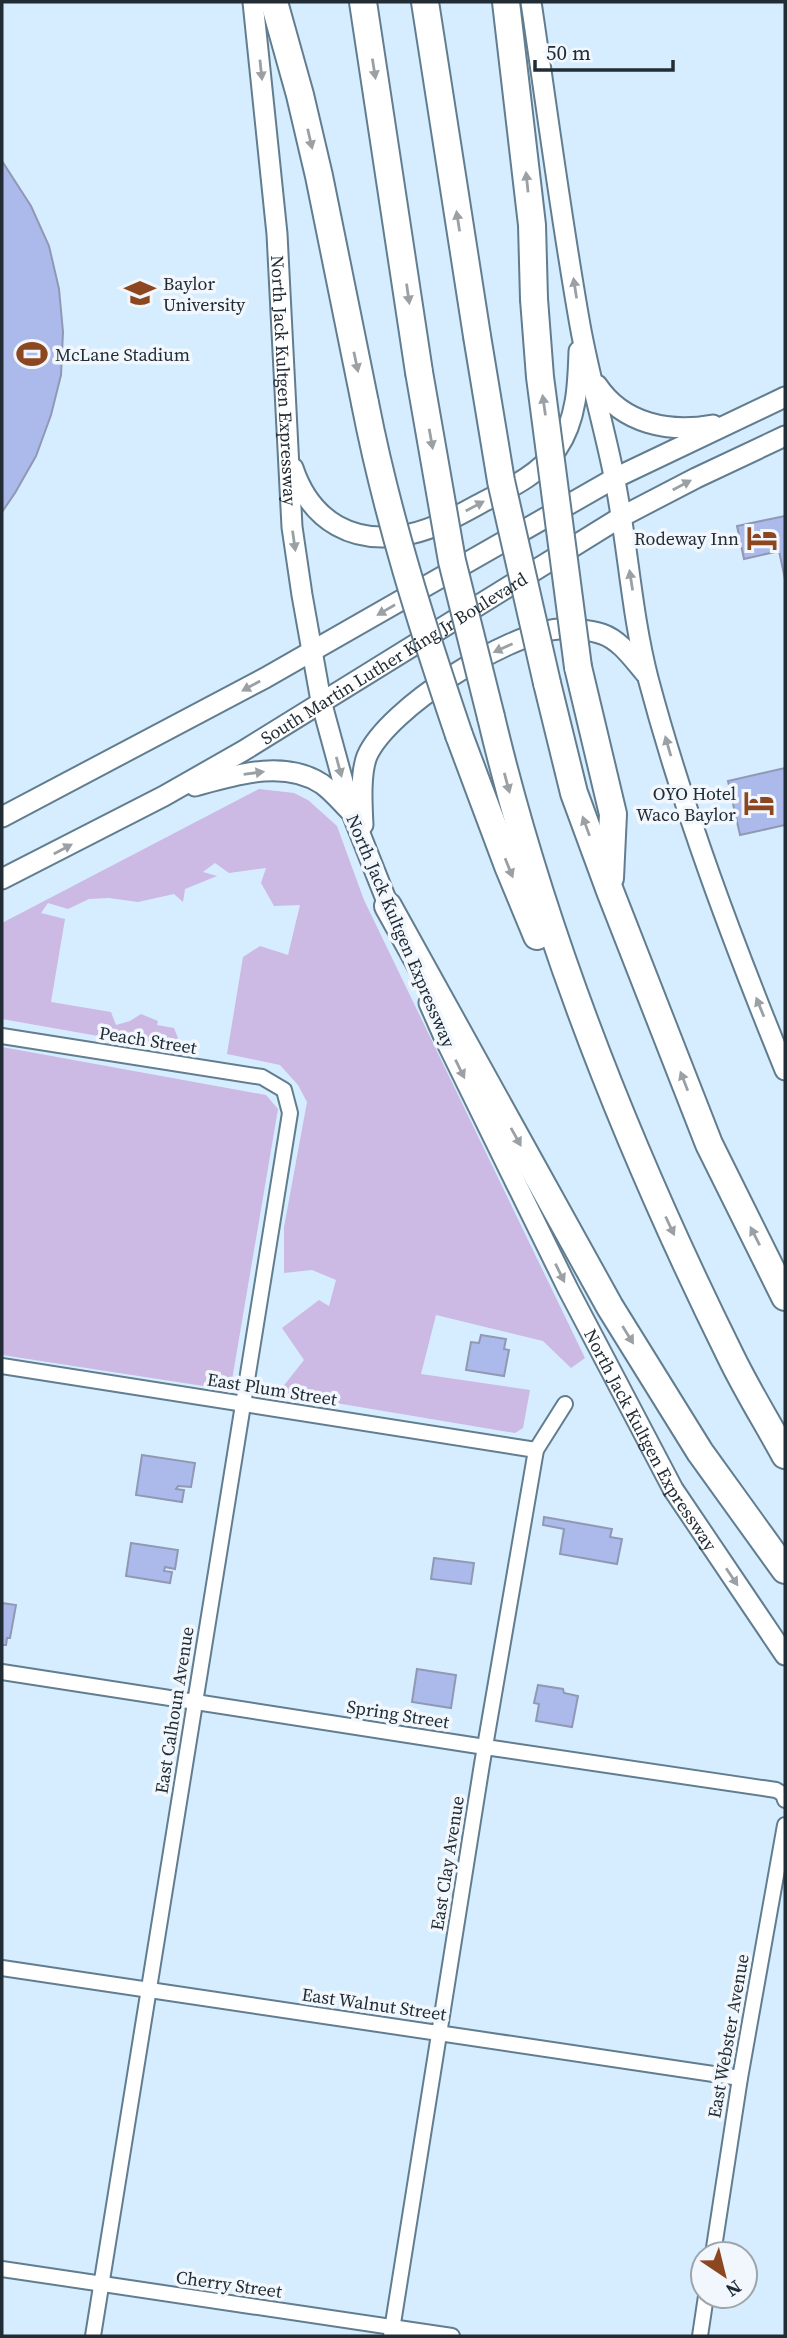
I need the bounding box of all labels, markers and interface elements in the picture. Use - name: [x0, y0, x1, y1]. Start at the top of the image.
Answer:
- scale bar: [535, 28, 673, 72]
- text: 50 m: [546, 38, 591, 67]
- one-way arrow: [368, 58, 379, 80]
- one-way arrow: [256, 59, 267, 81]
- one-way arrow: [305, 128, 316, 150]
- one-way arrow: [522, 171, 533, 193]
- one-way arrow: [452, 210, 463, 232]
- street label: North Jack Kultgen Expressway: [266, 255, 303, 507]
- place label: Baylor University: [163, 271, 246, 317]
- school or university icon: Baylor University: [123, 276, 157, 310]
- one-way arrow: [569, 276, 580, 298]
- one-way arrow: [403, 283, 414, 305]
- sports icon: McLane Stadium: [15, 337, 49, 371]
- place label: McLane Stadium: [55, 342, 190, 367]
- one-way arrow: [351, 351, 362, 373]
- one-way arrow: [539, 393, 550, 415]
- one-way arrow: [426, 428, 437, 450]
- one-way arrow: [672, 480, 692, 492]
- one-way arrow: [465, 501, 485, 513]
- hotel icon: Rodeway Inn: [745, 521, 779, 555]
- place label: Rodeway Inn: [634, 526, 739, 551]
- one-way arrow: [289, 530, 300, 552]
- street label: South Martin Luther King Jr Boulevard: [255, 566, 532, 750]
- one-way arrow: [625, 569, 636, 591]
- one-way arrow: [376, 604, 395, 616]
- one-way arrow: [493, 642, 513, 654]
- one-way arrow: [241, 680, 261, 692]
- one-way arrow: [662, 735, 673, 757]
- one-way arrow: [334, 756, 345, 778]
- one-way arrow: [243, 767, 265, 778]
- one-way arrow: [502, 772, 513, 794]
- place label: OYO Hotel Waco Baylor: [636, 781, 736, 827]
- hotel icon: OYO Hotel Waco Baylor: [742, 786, 776, 820]
- street label: North Jack Kultgen Expressway: [340, 811, 462, 1052]
- one-way arrow: [581, 816, 592, 837]
- one-way arrow: [53, 843, 73, 855]
- one-way arrow: [503, 858, 514, 879]
- one-way arrow: [754, 996, 765, 1017]
- street label: Peach Street: [97, 1020, 199, 1060]
- one-way arrow: [454, 1059, 465, 1079]
- one-way arrow: [679, 1070, 690, 1091]
- one-way arrow: [510, 1127, 522, 1147]
- one-way arrow: [665, 1216, 676, 1236]
- one-way arrow: [749, 1226, 760, 1246]
- one-way arrow: [554, 1263, 565, 1283]
- street label: North Jack Kultgen Expressway: [579, 1324, 724, 1556]
- one-way arrow: [621, 1326, 634, 1345]
- street label: East Plum Street: [205, 1366, 339, 1412]
- one-way arrow: [726, 1567, 739, 1587]
- street label: East Calhoun Avenue: [148, 1625, 200, 1795]
- street label: Spring Street: [345, 1694, 451, 1734]
- street label: East Clay Avenue: [424, 1794, 470, 1932]
- street label: East Webster Avenue: [701, 1952, 755, 2120]
- street label: East Walnut Street: [300, 1981, 448, 2027]
- north arrow: [689, 2240, 759, 2310]
- street label: Cherry Street: [174, 2264, 284, 2304]
- text: N: [720, 2274, 747, 2304]

